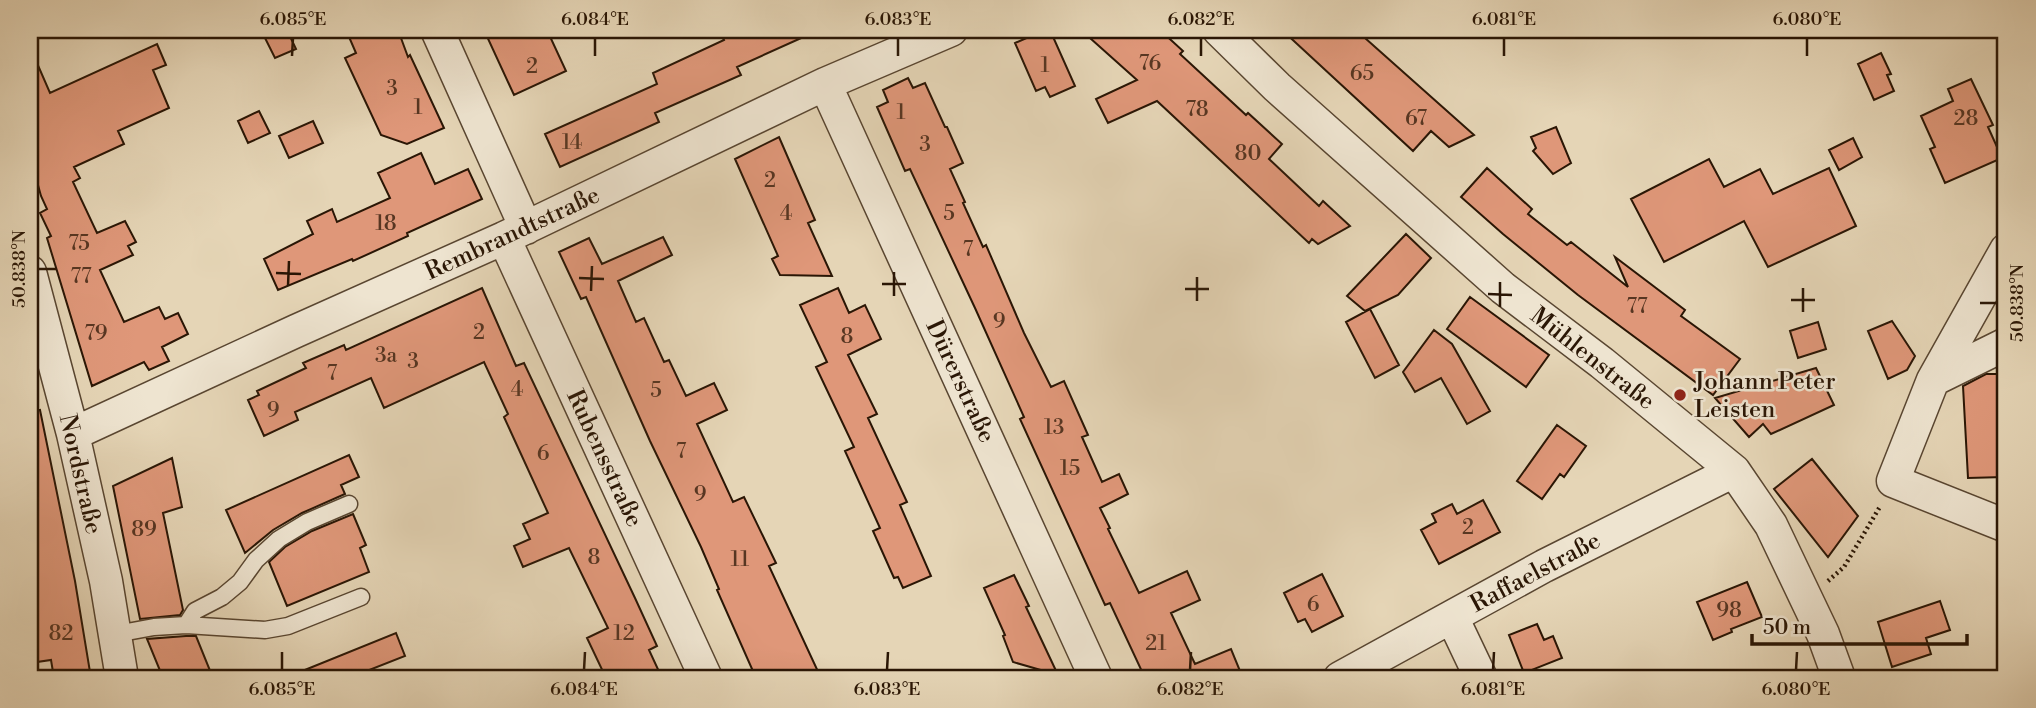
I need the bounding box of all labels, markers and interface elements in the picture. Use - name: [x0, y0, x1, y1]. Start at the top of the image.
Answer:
- text: 6.085°E: [260, 8, 326, 31]
- text: 6.084°E: [561, 8, 629, 31]
- text: 6.083°E: [865, 8, 931, 31]
- text: 6.082°E: [1167, 8, 1235, 31]
- text: 6.081°E: [1472, 8, 1536, 31]
- text: 6.080°E: [1773, 8, 1841, 31]
- house number: 76: [1139, 51, 1162, 77]
- house number: 1: [1040, 53, 1050, 79]
- house number: 2: [526, 54, 538, 80]
- house number: 65: [1350, 61, 1374, 87]
- house number: 3: [386, 76, 398, 102]
- house number: 1: [413, 95, 423, 121]
- house number: 78: [1185, 97, 1209, 123]
- house number: 1: [896, 100, 906, 126]
- house number: 67: [1405, 106, 1428, 132]
- house number: 28: [1954, 106, 1978, 132]
- house number: 14: [562, 130, 582, 156]
- house number: 3: [919, 132, 931, 158]
- house number: 80: [1235, 141, 1261, 167]
- house number: 2: [764, 168, 776, 194]
- street label: Rembrandtstraße: [420, 180, 605, 287]
- house number: 4: [780, 201, 792, 227]
- house number: 5: [943, 201, 955, 227]
- house number: 18: [375, 211, 397, 237]
- text: 50.838°N: [8, 229, 31, 308]
- house number: 75: [68, 231, 90, 257]
- house number: 7: [963, 237, 974, 263]
- text: 50.838°N: [2006, 263, 2029, 342]
- house number: 77: [70, 264, 92, 290]
- house number: 77: [1626, 294, 1648, 320]
- street label: Mühlenstraße: [1524, 301, 1661, 417]
- house number: 9: [993, 309, 1005, 335]
- street label: Dürerstraße: [919, 315, 1002, 448]
- house number: 2: [473, 320, 485, 346]
- house number: 79: [85, 321, 107, 347]
- house number: 8: [841, 324, 853, 350]
- house number: 3a: [375, 343, 397, 369]
- house number: 3: [407, 349, 419, 375]
- house number: 7: [327, 361, 338, 387]
- place label: Johann Peter Leisten: [1693, 367, 1836, 425]
- house number: 4: [511, 377, 523, 403]
- house number: 5: [650, 378, 662, 404]
- street label: Rubensstraße: [559, 385, 649, 532]
- marker: Johann Peter Leisten: [1672, 387, 1688, 403]
- house number: 9: [267, 398, 279, 424]
- street label: Nordstraße: [52, 411, 108, 537]
- house number: 13: [1044, 415, 1064, 441]
- house number: 7: [676, 439, 687, 465]
- house number: 6: [537, 441, 550, 467]
- house number: 15: [1060, 456, 1080, 482]
- house number: 9: [694, 482, 706, 508]
- house number: 2: [1462, 515, 1474, 541]
- house number: 89: [131, 517, 157, 543]
- street label: Raffaelstraße: [1465, 526, 1606, 620]
- house number: 8: [588, 545, 600, 571]
- house number: 11: [731, 547, 749, 573]
- house number: 6: [1307, 592, 1320, 618]
- house number: 98: [1716, 598, 1742, 624]
- scale bar: [1752, 603, 1968, 647]
- text: 50 m: [1763, 615, 1811, 641]
- house number: 82: [49, 621, 73, 647]
- house number: 12: [613, 621, 635, 647]
- house number: 21: [1145, 631, 1167, 657]
- text: 6.085°E: [249, 678, 315, 701]
- text: 6.084°E: [550, 678, 618, 701]
- text: 6.083°E: [854, 678, 920, 701]
- text: 6.082°E: [1156, 678, 1224, 701]
- text: 6.081°E: [1461, 678, 1525, 701]
- text: 6.080°E: [1762, 678, 1830, 701]

